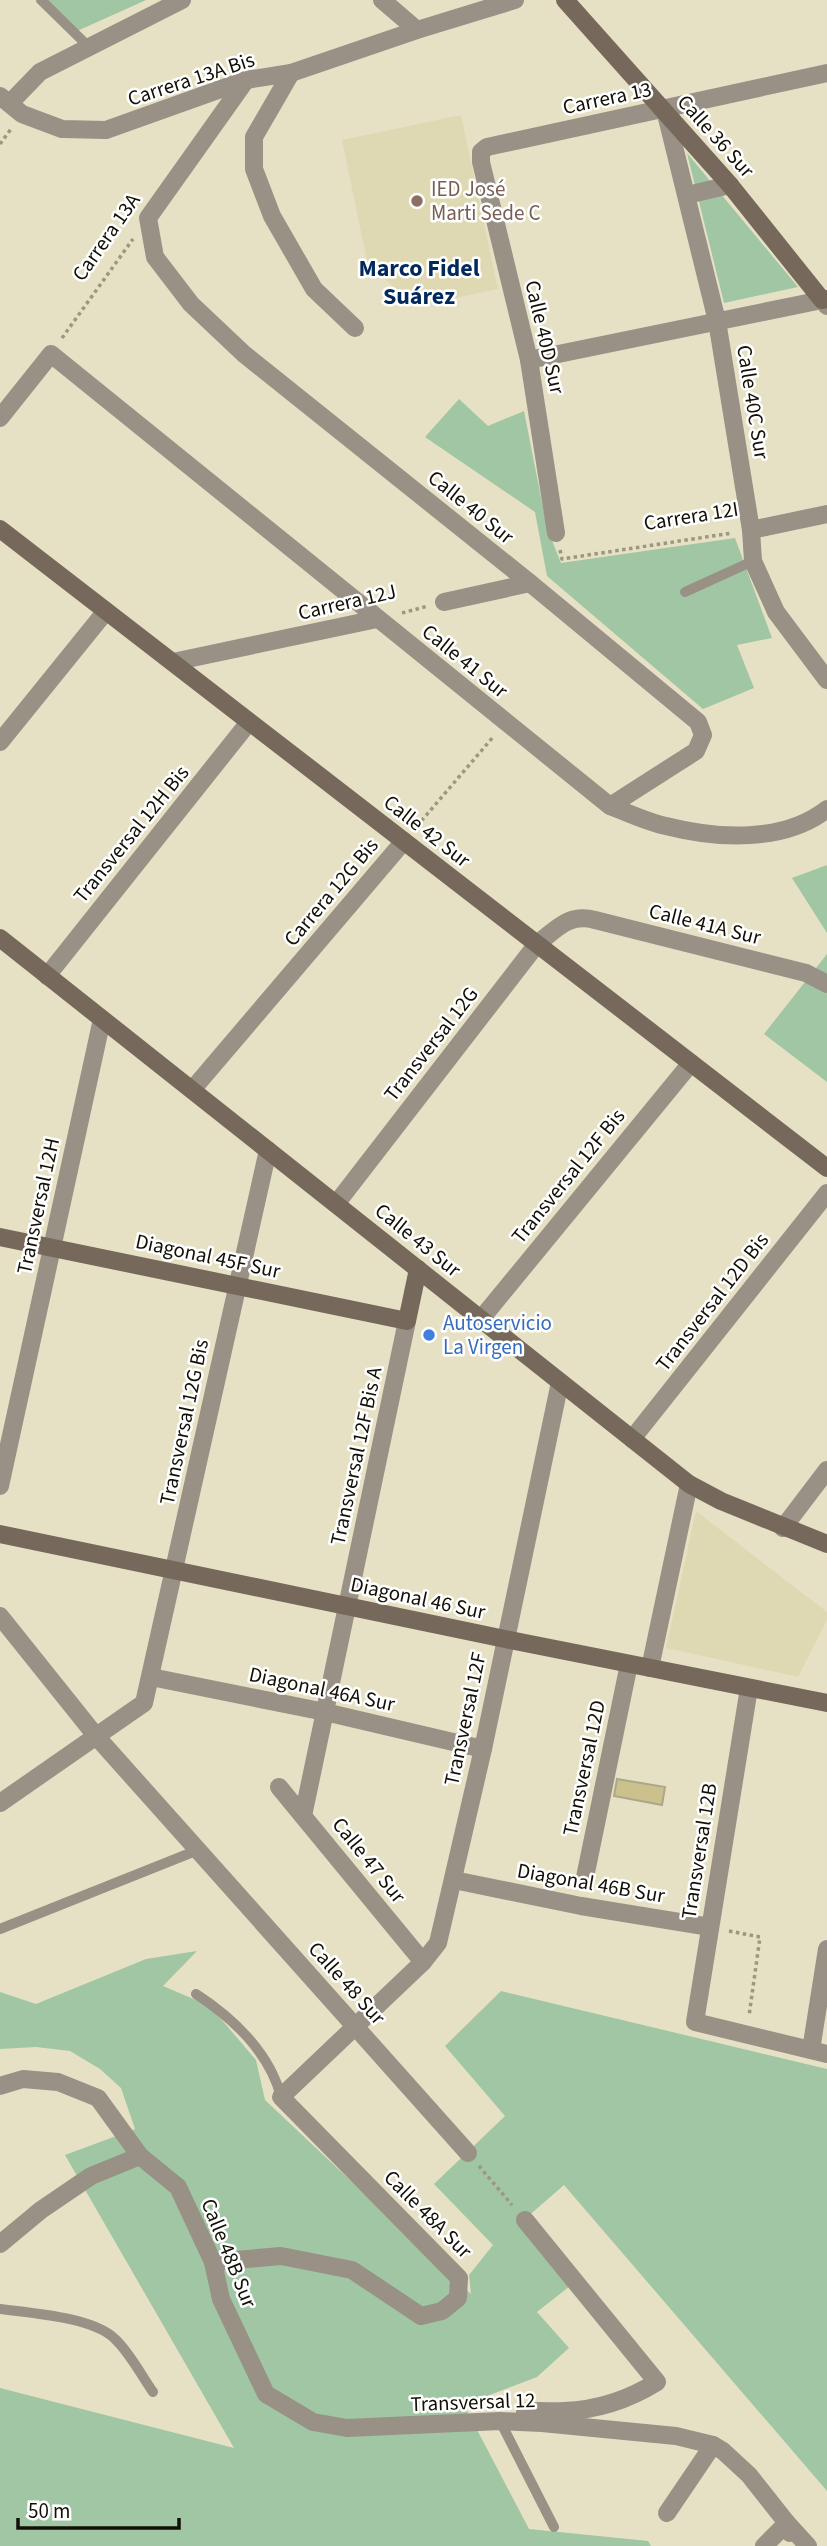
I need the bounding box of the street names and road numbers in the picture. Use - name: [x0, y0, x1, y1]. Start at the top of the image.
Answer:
- street label: Carrera 13A Bis: [124, 44, 258, 114]
- street label: Carrera 13: [560, 74, 654, 122]
- street label: Calle 36 Sur: [670, 88, 762, 185]
- street label: Carrera 13A: [65, 186, 148, 287]
- street label: Calle 40D Sur: [517, 277, 573, 397]
- street label: Calle 40C Sur: [729, 343, 777, 462]
- street label: Calle 40 Sur: [422, 463, 521, 551]
- street label: Carrera 12I: [642, 494, 740, 538]
- street label: Carrera 12J: [295, 576, 399, 628]
- street label: Calle 41 Sur: [416, 617, 515, 705]
- street label: Transversal 12H Bis: [66, 759, 196, 909]
- street label: Calle 42 Sur: [377, 788, 477, 875]
- street label: Carrera 12G Bis: [277, 831, 385, 953]
- street label: Calle 41A Sur: [646, 896, 765, 953]
- street label: Transversal 12G: [377, 980, 485, 1108]
- street label: Transversal 12F Bis: [504, 1102, 632, 1250]
- street label: Transversal 12H: [9, 1135, 67, 1277]
- street label: Calle 43 Sur: [369, 1196, 468, 1284]
- street label: Diagonal 45F Sur: [133, 1226, 284, 1286]
- street label: Transversal 12D Bis: [648, 1226, 776, 1378]
- street label: Transversal 12G Bis: [152, 1336, 216, 1508]
- street label: Transversal 12F Bis A: [322, 1363, 390, 1548]
- street label: Diagonal 46 Sur: [348, 1569, 489, 1627]
- street label: Transversal 12F: [436, 1650, 494, 1788]
- street label: Diagonal 46A Sur: [246, 1659, 398, 1719]
- street label: Transversal 12D: [555, 1697, 613, 1839]
- street label: Transversal 12B: [673, 1781, 725, 1921]
- street label: Calle 47 Sur: [325, 1811, 413, 1910]
- street label: Diagonal 46B Sur: [515, 1855, 668, 1911]
- street label: Calle 48 Sur: [301, 1935, 393, 2032]
- street label: Calle 48A Sur: [377, 2163, 480, 2266]
- street label: Calle 48B Sur: [194, 2194, 265, 2313]
- street label: Transversal 12: [410, 2385, 536, 2419]

